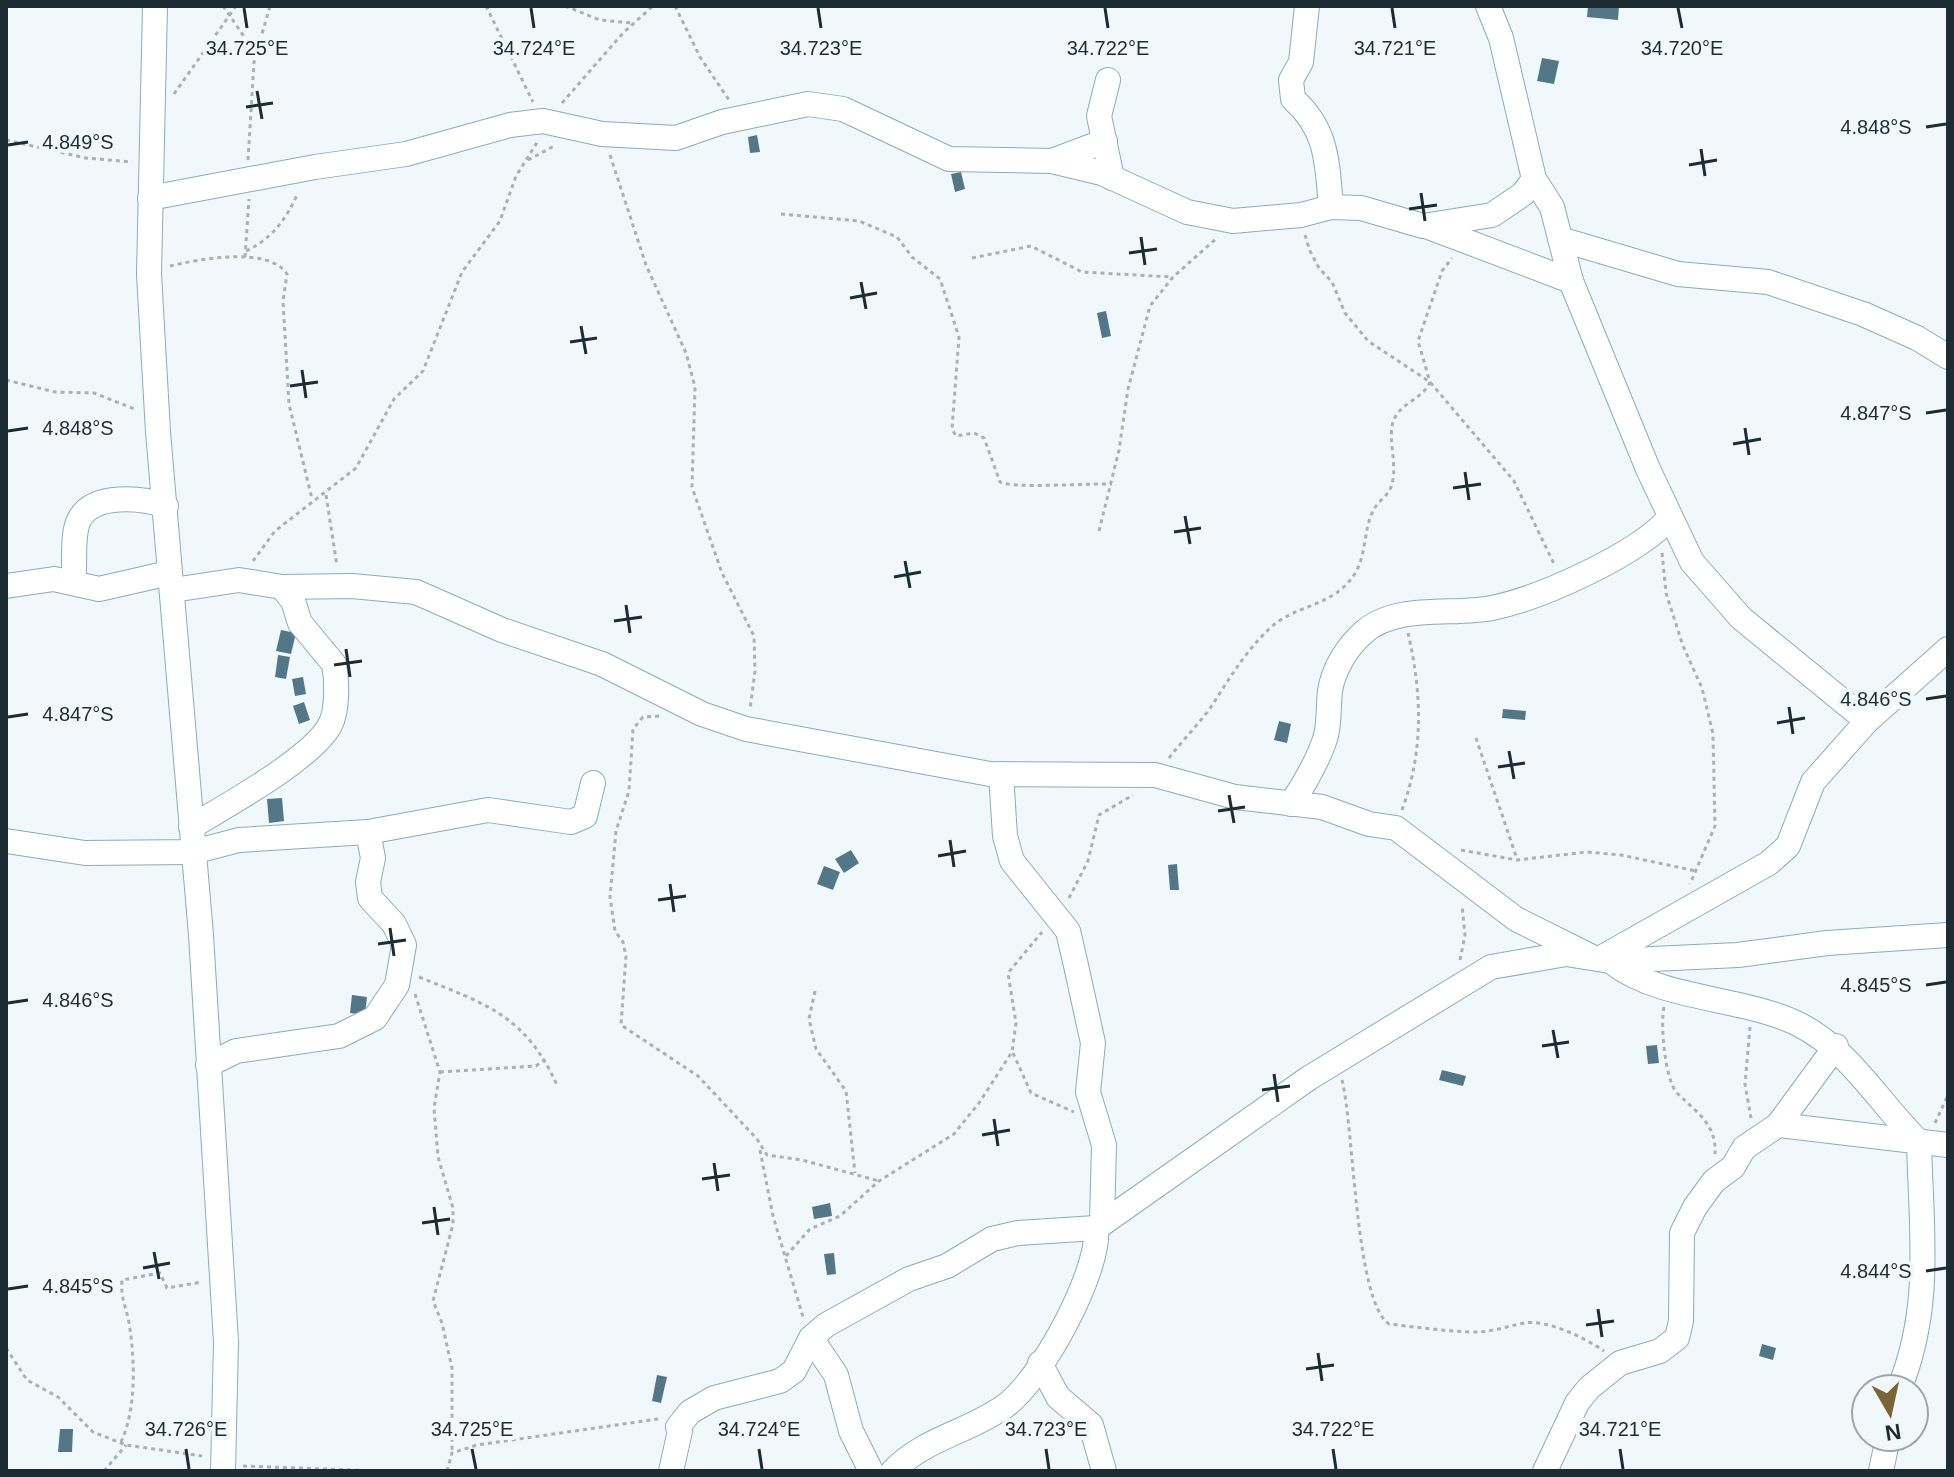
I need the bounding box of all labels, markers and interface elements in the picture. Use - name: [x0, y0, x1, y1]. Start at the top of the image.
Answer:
- text: 34.725°E: [206, 37, 288, 59]
- text: 34.724°E: [493, 37, 575, 59]
- text: 34.723°E: [780, 37, 862, 59]
- text: 34.722°E: [1067, 37, 1149, 59]
- text: 34.721°E: [1354, 37, 1436, 59]
- text: 34.720°E: [1641, 37, 1723, 59]
- text: 4.848°S: [1840, 116, 1912, 138]
- text: 4.849°S: [42, 131, 114, 153]
- text: 4.847°S: [1840, 402, 1912, 424]
- text: 4.848°S: [42, 417, 114, 439]
- text: 4.846°S: [1840, 688, 1912, 710]
- text: 4.847°S: [42, 703, 114, 725]
- text: 4.845°S: [1840, 974, 1912, 996]
- text: 4.846°S: [42, 989, 114, 1011]
- text: 4.844°S: [1840, 1260, 1912, 1282]
- text: 4.845°S: [42, 1275, 114, 1297]
- north arrow: [1850, 1373, 1930, 1453]
- text: 34.726°E: [145, 1418, 227, 1440]
- text: 34.725°E: [431, 1418, 513, 1440]
- text: 34.724°E: [718, 1418, 800, 1440]
- text: 34.723°E: [1005, 1418, 1087, 1440]
- text: 34.722°E: [1292, 1418, 1374, 1440]
- text: 34.721°E: [1579, 1418, 1661, 1440]
- text: N: [1883, 1419, 1903, 1446]

